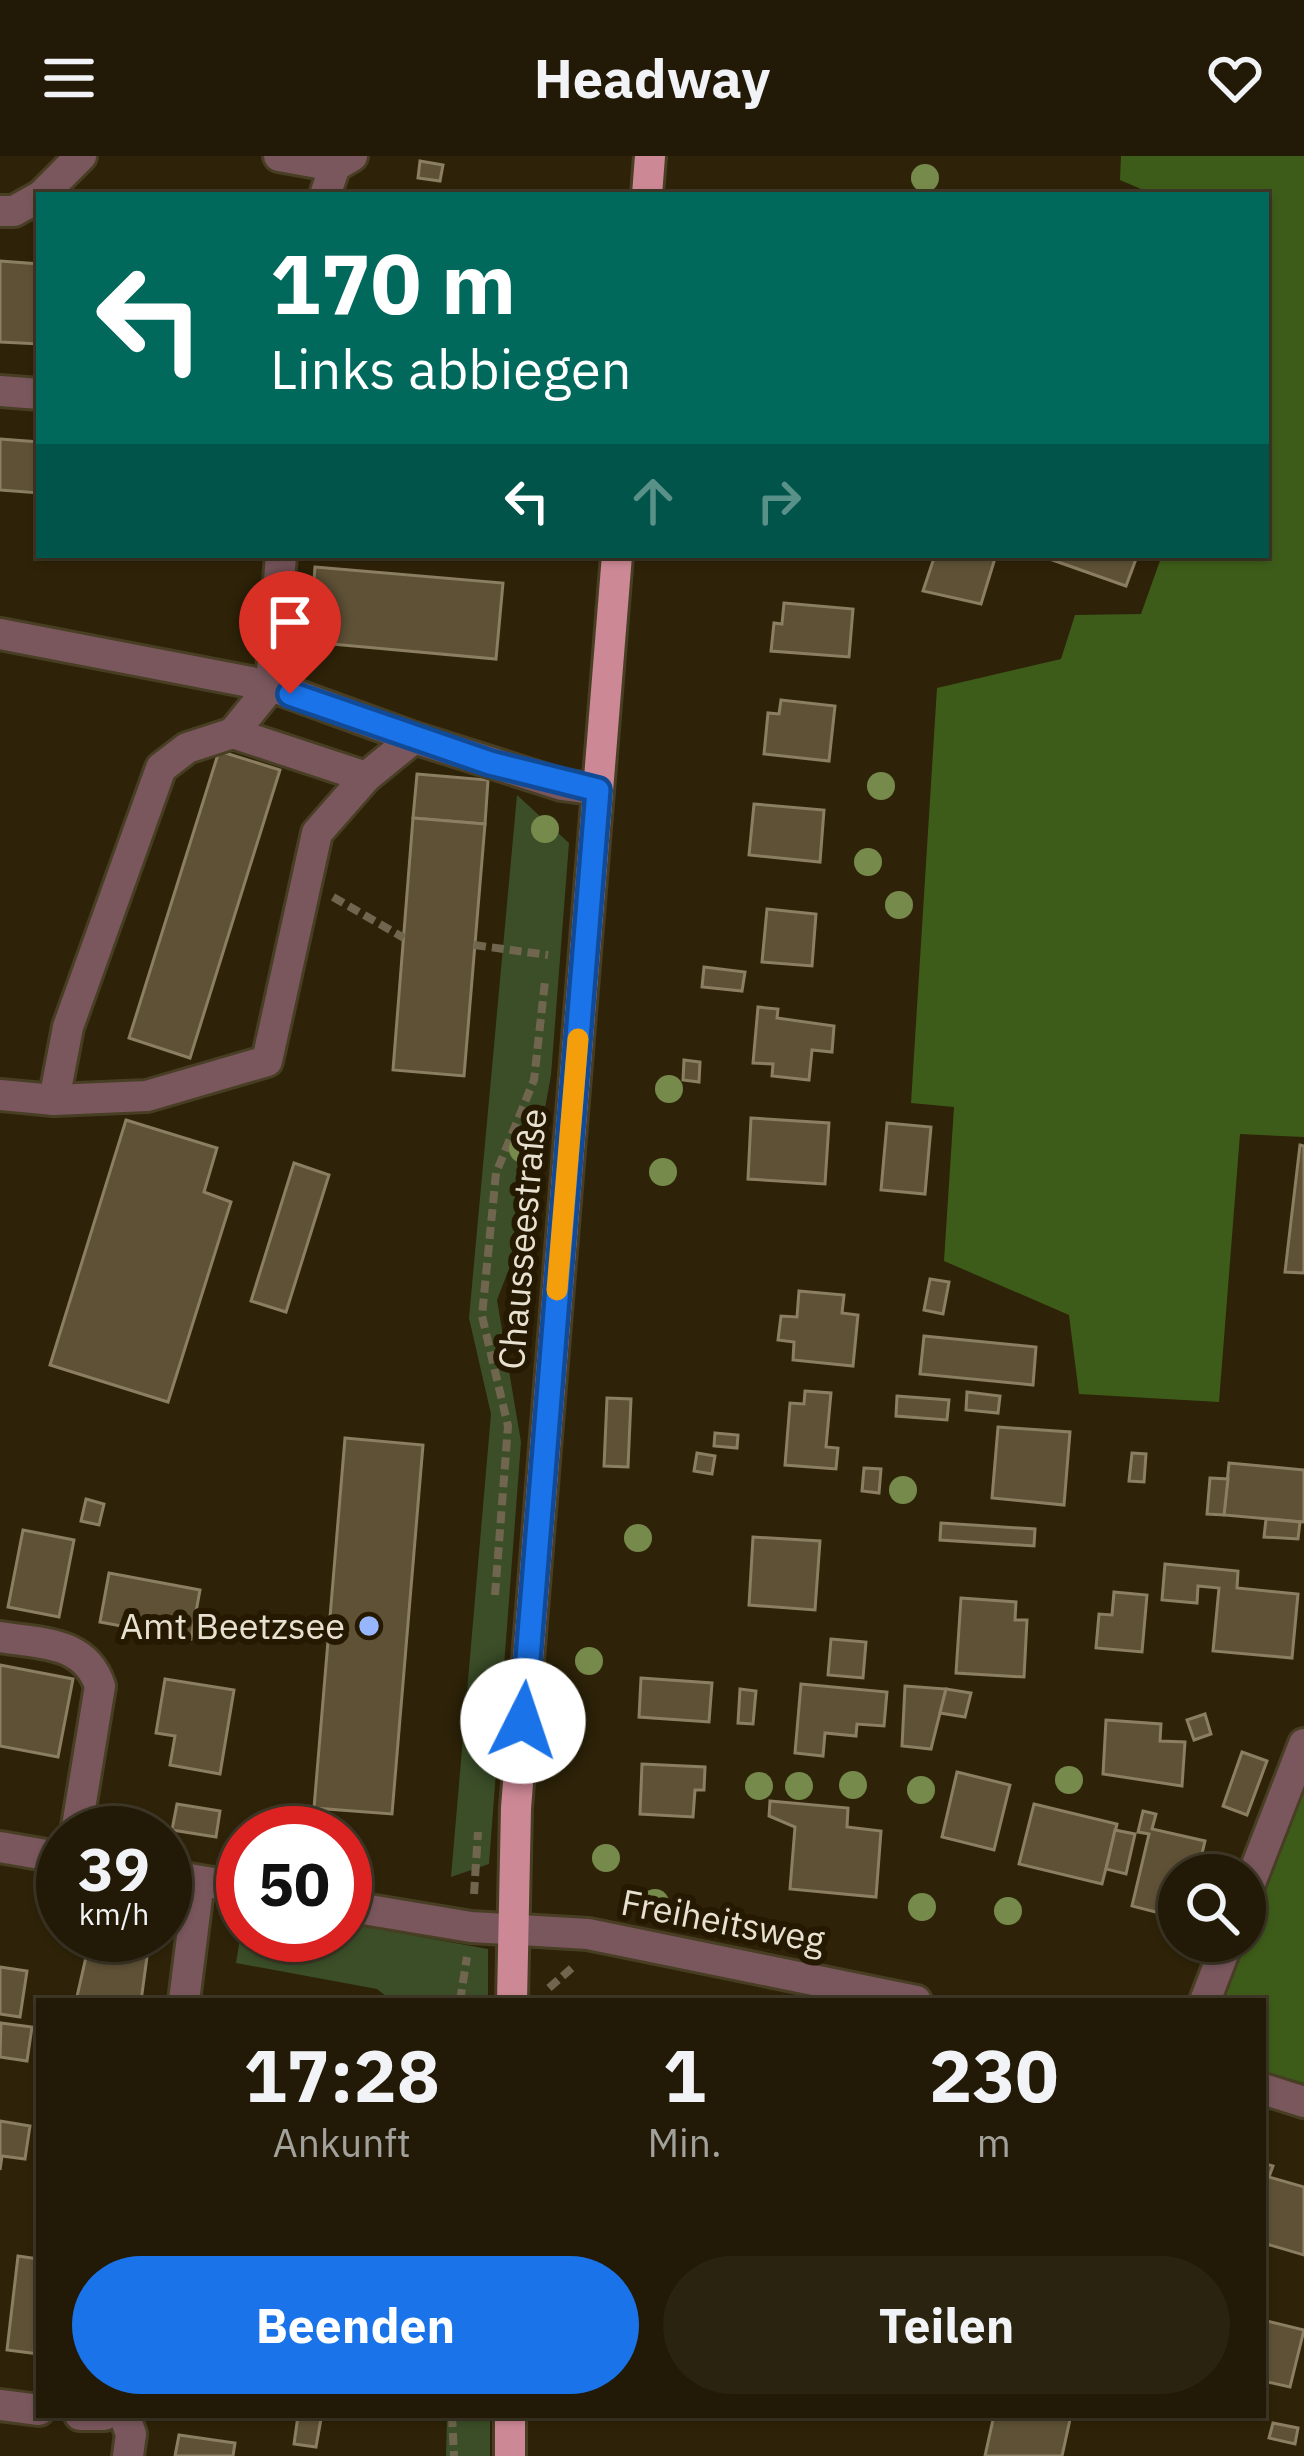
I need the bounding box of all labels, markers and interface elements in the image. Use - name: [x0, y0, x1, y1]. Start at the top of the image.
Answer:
- text: Headway: [534, 43, 770, 113]
- icon: menu: [36, 45, 102, 111]
- icon: heart: [1202, 45, 1268, 111]
- text: 170 m: [270, 228, 516, 337]
- icon: left: [72, 240, 228, 396]
- text: Links abbiegen: [270, 334, 631, 404]
- icon: left: [494, 468, 560, 534]
- icon: ahead: [620, 468, 686, 534]
- icon: right: [746, 468, 812, 534]
- pin: [239, 571, 341, 694]
- icon: arrive: [257, 589, 323, 655]
- street label: Chausseestraße: [487, 1106, 556, 1371]
- place label: Amt Beetzsee: [120, 1602, 345, 1649]
- marker: Amt Beetzsee: [356, 1613, 382, 1639]
- position arrow: [460, 1658, 586, 1784]
- speed limit sign: 50: [216, 1806, 372, 1962]
- text: 39: [78, 1829, 150, 1908]
- map controls: [1158, 1854, 1266, 1962]
- button: search: [1158, 1854, 1266, 1962]
- street label: Freiheitsweg: [617, 1878, 829, 1963]
- text: km/h: [79, 1894, 149, 1933]
- text: 17:28: [243, 2028, 440, 2122]
- text: 1: [663, 2028, 706, 2122]
- text: 230: [929, 2028, 1059, 2122]
- text: Ankunft: [273, 2117, 411, 2168]
- text: Min.: [647, 2117, 722, 2168]
- text: m: [977, 2117, 1011, 2168]
- button: Beenden: [72, 2256, 639, 2394]
- button: Teilen: [663, 2256, 1230, 2394]

